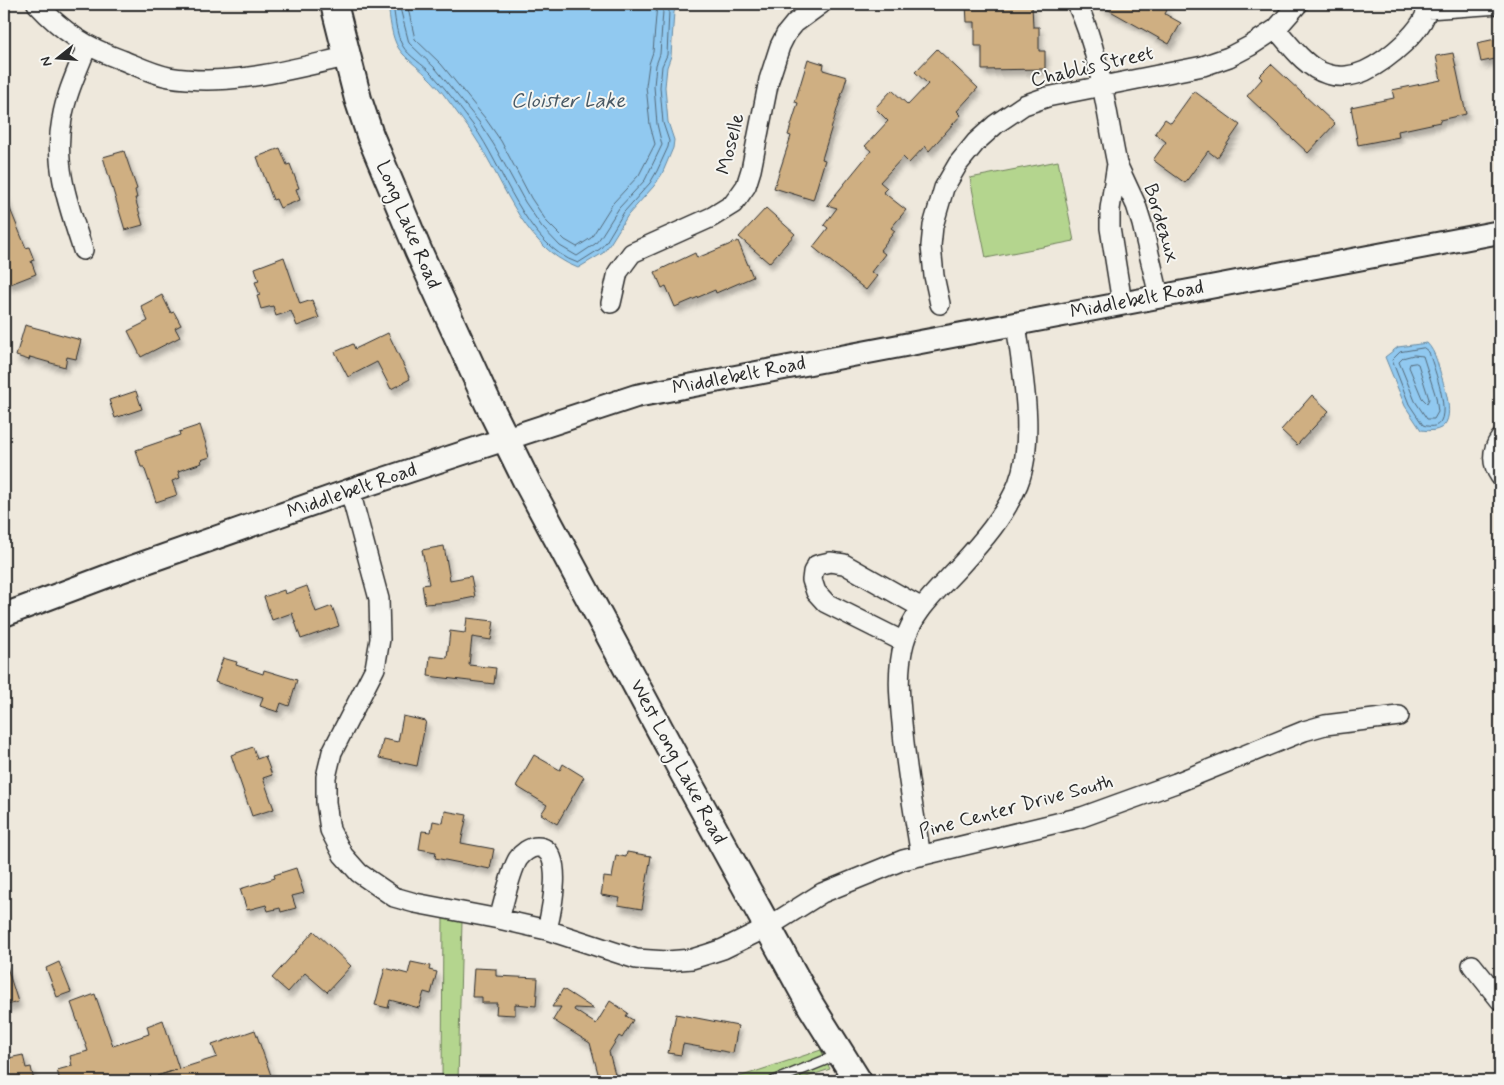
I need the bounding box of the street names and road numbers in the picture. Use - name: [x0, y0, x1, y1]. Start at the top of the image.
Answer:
- street label: Chablis Street: [1028, 40, 1156, 94]
- street label: Moselle: [710, 110, 752, 178]
- street label: Long Lake Road: [368, 157, 447, 293]
- street label: Bordeaux: [1136, 180, 1186, 266]
- street label: Middlebelt Road: [1068, 274, 1206, 326]
- street label: Middlebelt Road: [670, 350, 808, 402]
- street label: Middlebelt Road: [284, 456, 420, 526]
- street label: West Long Lake Road: [622, 675, 733, 850]
- street label: Pine Center Drive South: [916, 768, 1116, 846]

